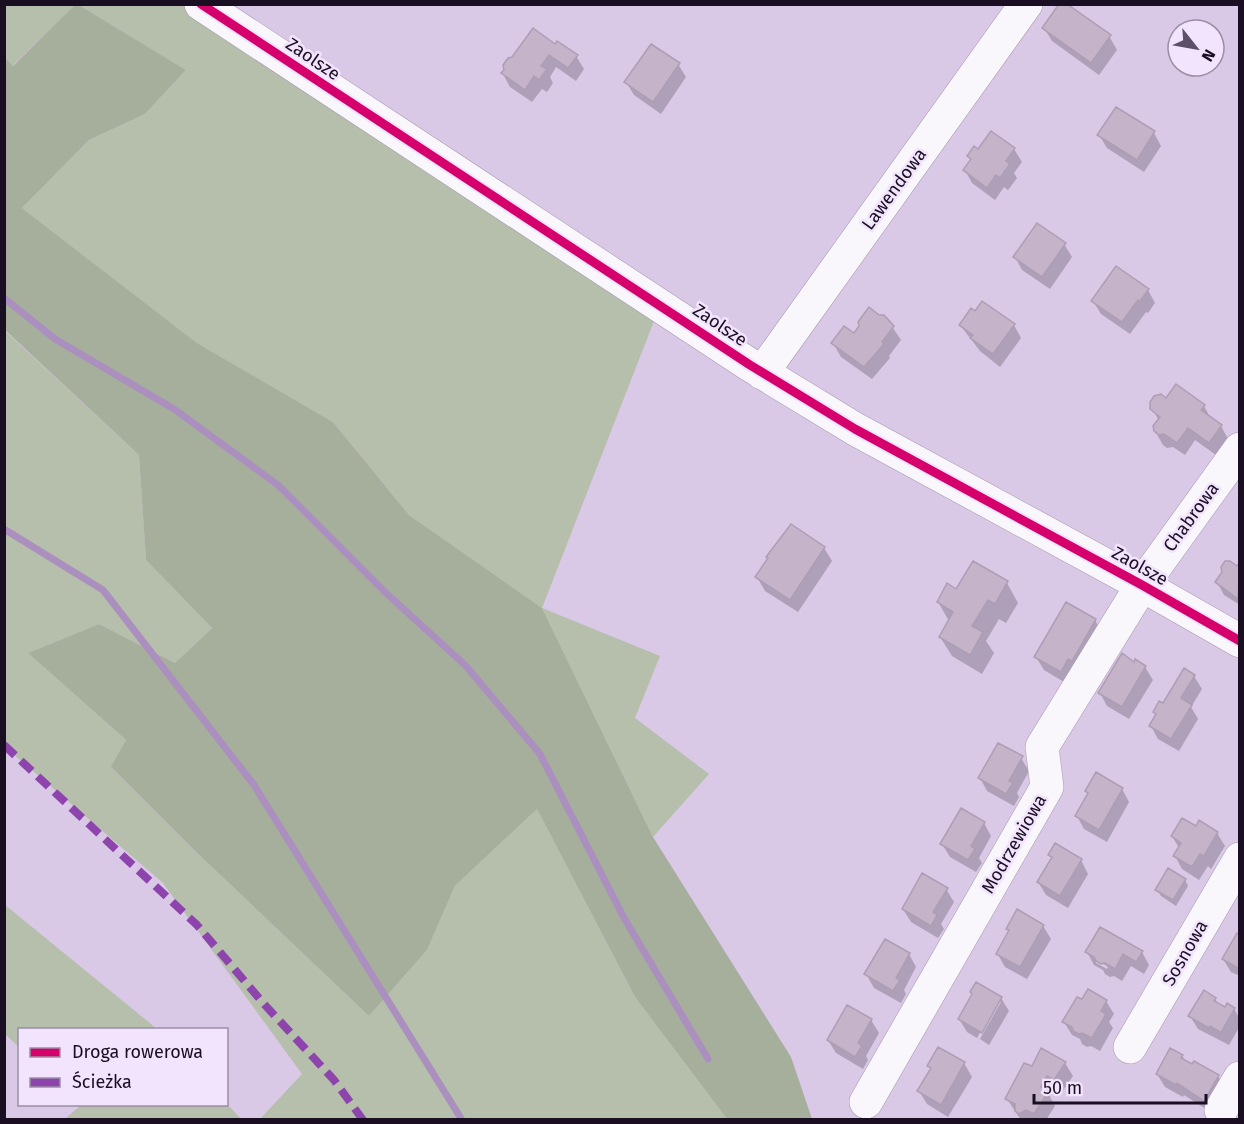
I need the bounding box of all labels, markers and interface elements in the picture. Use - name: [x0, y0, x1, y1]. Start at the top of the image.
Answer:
- north arrow: [1166, 18, 1226, 78]
- street label: Zaolsze: [282, 33, 344, 85]
- text: N: [1198, 46, 1219, 65]
- street label: Lawendowa: [857, 144, 931, 234]
- street label: Zaolsze: [689, 299, 751, 351]
- street label: Chabrowa: [1158, 478, 1224, 556]
- street label: Zaolsze: [1108, 542, 1172, 590]
- street label: Modrzewiowa: [977, 791, 1051, 897]
- street label: Sosnowa: [1157, 916, 1213, 990]
- legend: [18, 1028, 228, 1106]
- text: Droga rowerowa: [72, 1041, 203, 1063]
- scale bar: [1034, 1067, 1206, 1105]
- text: Ścieżka: [72, 1071, 132, 1093]
- text: 50 m: [1043, 1077, 1082, 1099]

